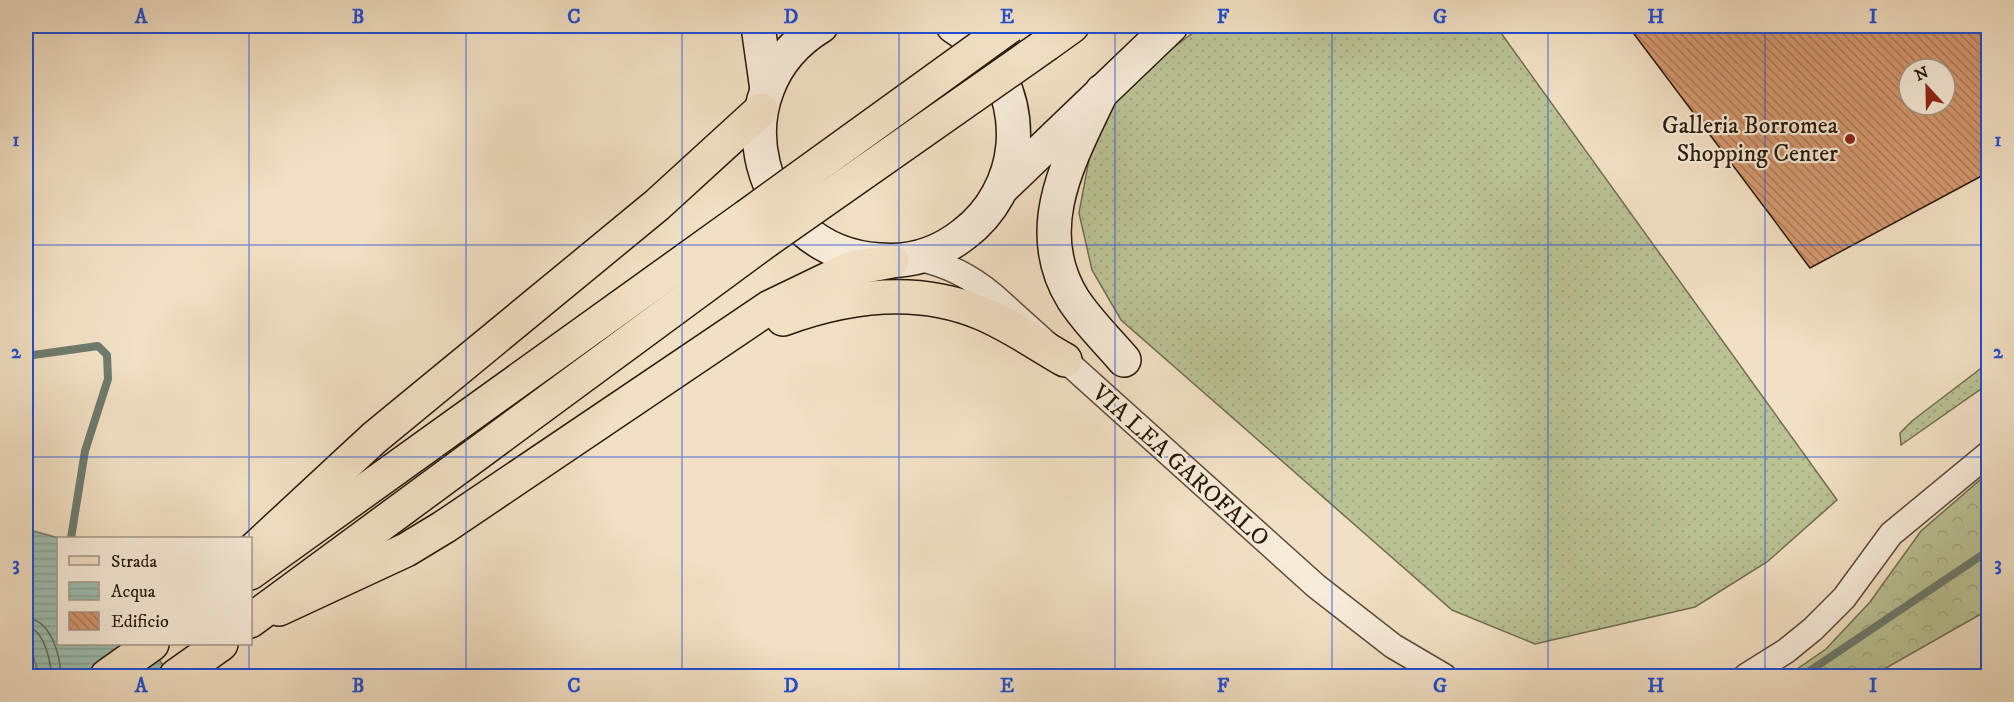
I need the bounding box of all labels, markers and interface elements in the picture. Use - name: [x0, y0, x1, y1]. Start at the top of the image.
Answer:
- text: A: [134, 5, 149, 30]
- text: B: [352, 5, 364, 30]
- text: C: [567, 5, 581, 30]
- text: D: [784, 5, 799, 30]
- text: E: [1000, 5, 1014, 30]
- text: F: [1217, 5, 1230, 30]
- text: G: [1433, 5, 1447, 30]
- text: H: [1648, 5, 1665, 30]
- text: I: [1869, 5, 1877, 30]
- north arrow: [1897, 57, 1957, 117]
- text: N: [1912, 62, 1932, 86]
- place label: Galleria Borromea Shopping Center: [1662, 111, 1839, 169]
- text: 1: [12, 128, 20, 153]
- text: 1: [1994, 128, 2002, 153]
- marker: Galleria Borromea Shopping Center: [1843, 132, 1857, 146]
- text: 2: [11, 340, 22, 365]
- text: 2: [1993, 340, 2004, 365]
- street label: VIA LEA GAROFALO: [1085, 377, 1275, 553]
- legend: [57, 537, 252, 645]
- text: Strada: [111, 551, 158, 573]
- text: 3: [12, 552, 20, 577]
- text: 3: [1994, 552, 2002, 577]
- text: Acqua: [111, 581, 156, 603]
- text: Edificio: [111, 611, 169, 633]
- text: A: [134, 674, 149, 699]
- text: B: [352, 674, 364, 699]
- text: C: [567, 674, 581, 699]
- text: D: [784, 674, 799, 699]
- text: E: [1000, 674, 1014, 699]
- text: F: [1217, 674, 1230, 699]
- text: G: [1433, 674, 1447, 699]
- text: H: [1648, 674, 1665, 699]
- text: I: [1869, 674, 1877, 699]

